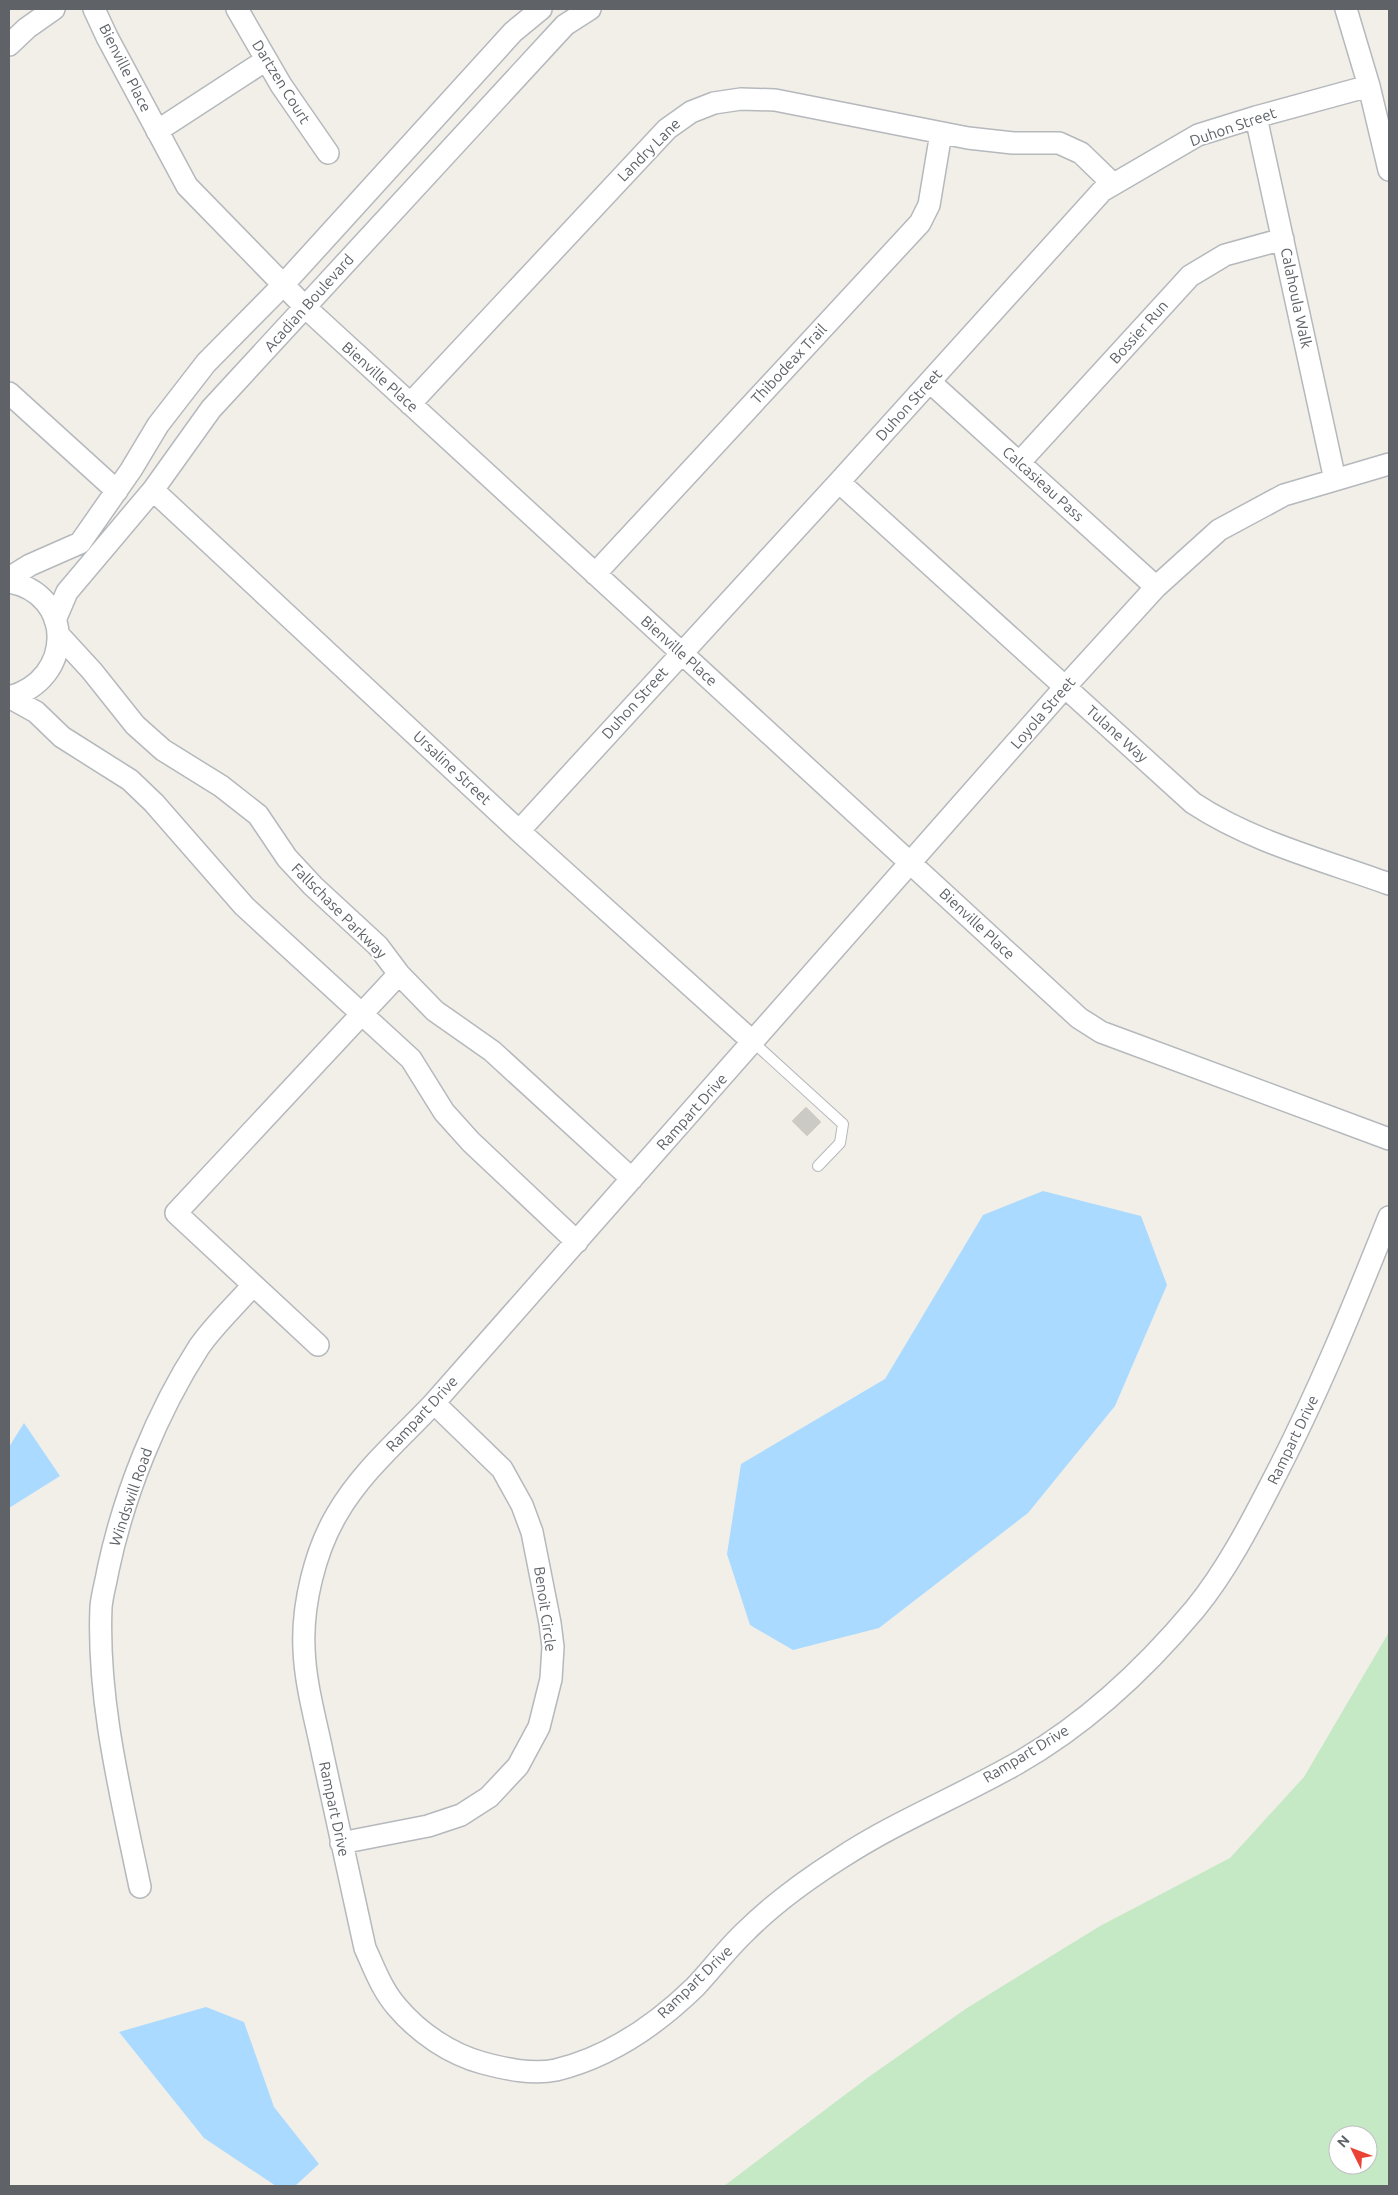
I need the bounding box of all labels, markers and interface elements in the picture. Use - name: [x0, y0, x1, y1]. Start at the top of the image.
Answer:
- street label: Bienville Place: [96, 21, 155, 115]
- street label: Dartzen Court: [249, 37, 314, 127]
- street label: Duhon Street: [1187, 104, 1278, 149]
- street label: Landry Lane: [614, 115, 684, 185]
- street label: Calahoula Walk: [1278, 246, 1316, 350]
- street label: Acadian Boulevard: [260, 251, 357, 355]
- street label: Bossier Run: [1106, 297, 1171, 367]
- street label: Thibodeax Trail: [747, 320, 830, 407]
- street label: Bienville Place: [339, 338, 422, 415]
- street label: Duhon Street: [872, 365, 945, 444]
- street label: Calcasieau Pass: [999, 443, 1087, 524]
- street label: Bienville Place: [638, 612, 721, 689]
- street label: Duhon Street: [598, 663, 671, 742]
- street label: Loyola Street: [1007, 673, 1078, 752]
- street label: Tulane Way: [1083, 702, 1152, 766]
- street label: Ursaline Street: [410, 727, 495, 808]
- street label: Fallschase Parkway: [288, 860, 390, 962]
- street label: Bienville Place: [936, 885, 1018, 963]
- street label: Rampart Drive: [653, 1070, 730, 1153]
- street label: Rampart Drive: [382, 1372, 461, 1455]
- street label: Rampart Drive: [1264, 1392, 1321, 1487]
- street label: Windswill Road: [106, 1445, 155, 1548]
- street label: Benoit Circle: [531, 1565, 560, 1653]
- street label: Rampart Drive: [980, 1721, 1072, 1786]
- street label: Rampart Drive: [316, 1760, 353, 1858]
- street label: Rampart Drive: [654, 1942, 735, 2021]
- north arrow: [1328, 2125, 1378, 2175]
- text: N: [1334, 2132, 1353, 2151]

